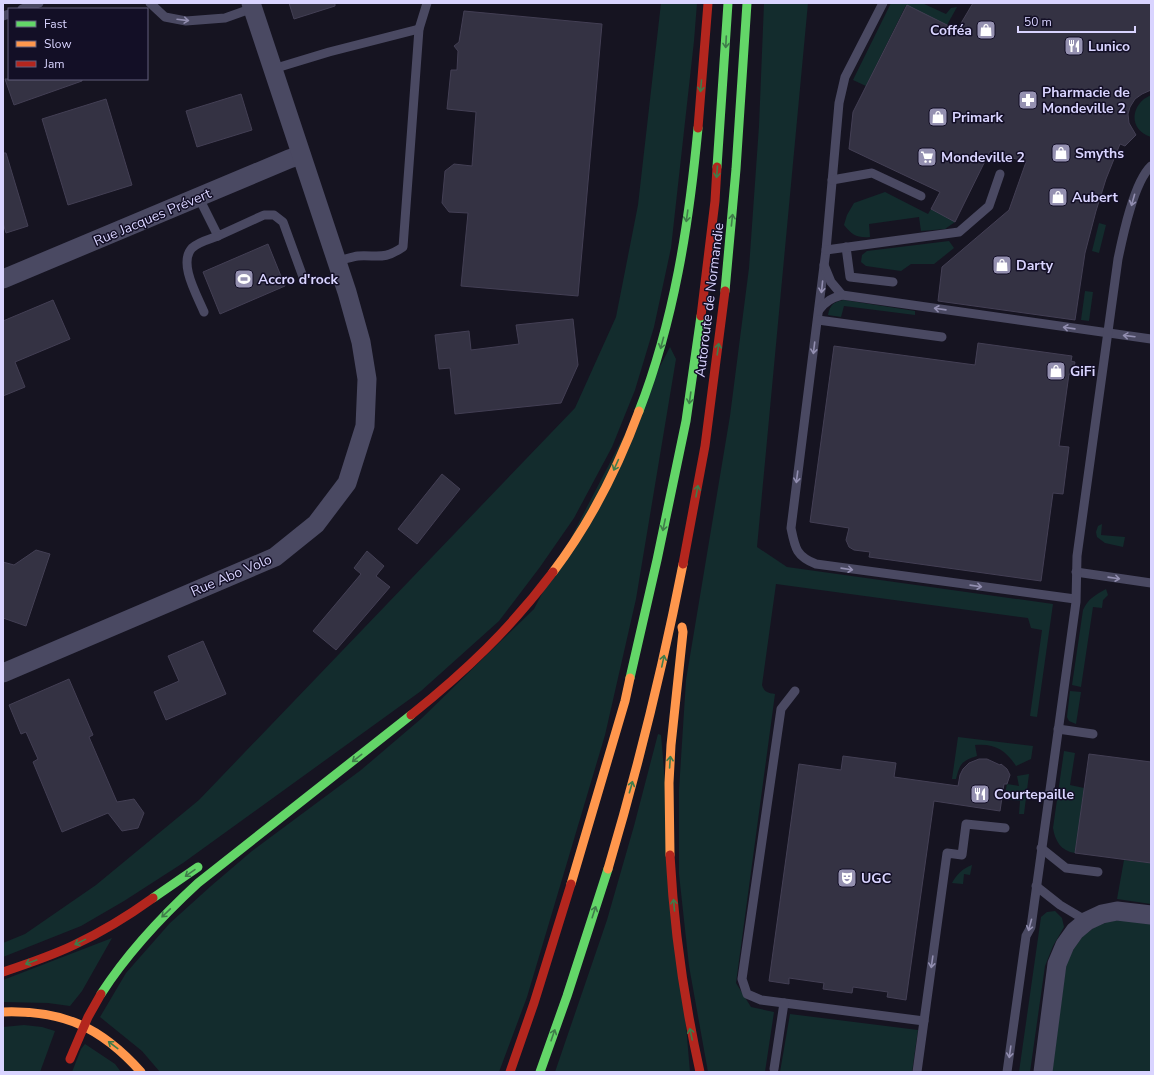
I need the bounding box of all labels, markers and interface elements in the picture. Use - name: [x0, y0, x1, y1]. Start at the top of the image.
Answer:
- legend: [8, 8, 148, 80]
- scale bar: [1018, 8, 1135, 34]
- text: 50 m: [1024, 14, 1052, 30]
- text: Fast: [44, 16, 67, 32]
- one-way arrow: [176, 16, 189, 24]
- shop icon: Cofféa: [975, 19, 997, 41]
- place label: Cofféa: [930, 21, 972, 40]
- one-way arrow: [722, 35, 729, 48]
- restaurant icon: Lunico: [1063, 35, 1085, 57]
- text: Slow: [44, 36, 72, 52]
- place label: Lunico: [1088, 37, 1130, 56]
- text: Jam: [43, 56, 65, 72]
- one-way arrow: [698, 79, 705, 92]
- place label: Pharmacie de Mondeville 2: [1042, 83, 1130, 118]
- pharmacy icon: Pharmacie de Mondeville 2: [1017, 89, 1039, 111]
- shop icon: Primark: [927, 106, 949, 128]
- place label: Primark: [952, 108, 1003, 127]
- shop icon: Smyths: [1050, 142, 1072, 164]
- place label: Smyths: [1075, 144, 1124, 163]
- supermarket icon: Mondeville 2: [916, 146, 938, 168]
- place label: Mondeville 2: [941, 148, 1025, 167]
- one-way arrow: [713, 165, 720, 178]
- street label: Rue Jacques Prévert: [90, 184, 214, 251]
- shop icon: Aubert: [1047, 186, 1069, 208]
- place label: Aubert: [1072, 188, 1118, 207]
- one-way arrow: [1129, 194, 1136, 207]
- one-way arrow: [683, 209, 691, 222]
- one-way arrow: [729, 214, 736, 227]
- street label: Autoroute de Normandie: [691, 222, 728, 378]
- shop icon: Darty: [991, 254, 1013, 276]
- place label: Darty: [1016, 256, 1054, 275]
- sports icon: Accro d'rock: [233, 268, 255, 290]
- place label: Accro d'rock: [258, 270, 338, 289]
- one-way arrow: [818, 280, 825, 293]
- one-way arrow: [934, 305, 947, 313]
- one-way arrow: [1063, 324, 1076, 332]
- one-way arrow: [1123, 332, 1136, 340]
- one-way arrow: [657, 336, 665, 349]
- one-way arrow: [810, 341, 818, 354]
- one-way arrow: [714, 343, 722, 356]
- shop icon: GiFi: [1045, 360, 1067, 382]
- place label: GiFi: [1070, 362, 1095, 381]
- one-way arrow: [686, 391, 694, 404]
- one-way arrow: [612, 458, 620, 470]
- one-way arrow: [794, 470, 801, 483]
- one-way arrow: [693, 485, 701, 498]
- one-way arrow: [660, 519, 668, 532]
- street label: Rue Abo Volo: [188, 550, 275, 601]
- one-way arrow: [840, 565, 853, 573]
- one-way arrow: [1107, 574, 1120, 582]
- one-way arrow: [969, 582, 982, 590]
- one-way arrow: [660, 655, 668, 668]
- one-way arrow: [351, 753, 362, 762]
- one-way arrow: [667, 756, 674, 769]
- one-way arrow: [628, 781, 635, 794]
- restaurant icon: Courtepaille: [969, 783, 991, 805]
- place label: Courtepaille: [994, 785, 1074, 804]
- theatre icon: UGC: [836, 867, 858, 889]
- one-way arrow: [184, 869, 195, 877]
- place label: UGC: [861, 869, 892, 888]
- one-way arrow: [670, 899, 677, 912]
- one-way arrow: [591, 905, 598, 918]
- one-way arrow: [161, 908, 171, 917]
- one-way arrow: [1026, 918, 1034, 931]
- one-way arrow: [74, 939, 86, 946]
- one-way arrow: [928, 955, 936, 968]
- one-way arrow: [25, 959, 37, 967]
- one-way arrow: [687, 1028, 695, 1041]
- one-way arrow: [550, 1030, 558, 1042]
- one-way arrow: [108, 1041, 119, 1049]
- one-way arrow: [1006, 1045, 1014, 1058]

